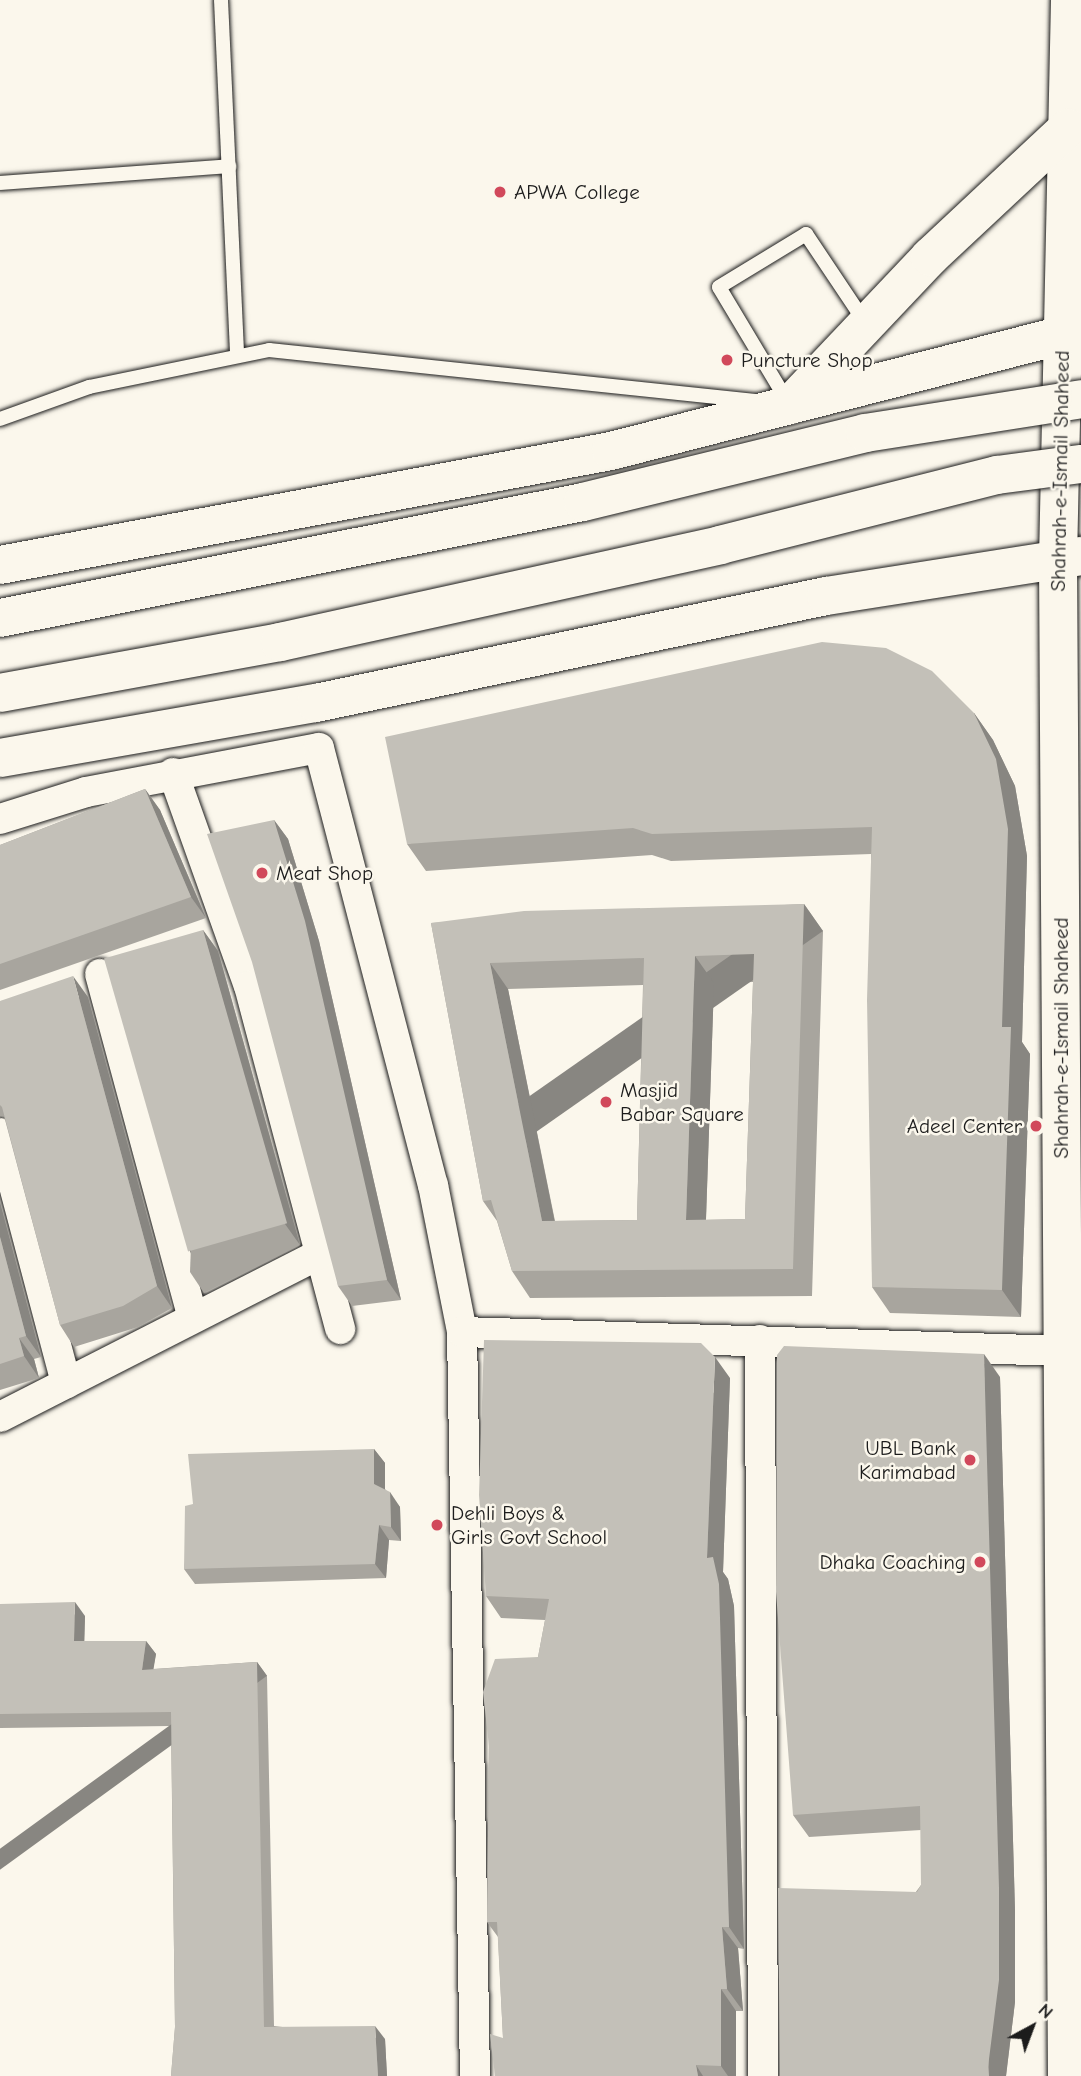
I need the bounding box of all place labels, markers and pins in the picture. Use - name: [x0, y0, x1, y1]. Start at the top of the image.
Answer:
- place label: APWA College: [514, 179, 640, 205]
- marker: APWA College: [492, 184, 508, 200]
- place label: Puncture Shop: [741, 347, 873, 373]
- marker: Puncture Shop: [719, 352, 735, 368]
- place label: Meat Shop: [276, 860, 373, 886]
- marker: Meat Shop: [254, 865, 270, 881]
- place label: Masjid Babar Square: [620, 1077, 744, 1127]
- marker: Masjid Babar Square: [598, 1094, 614, 1110]
- place label: Adeel Center: [907, 1113, 1022, 1139]
- marker: Adeel Center: [1028, 1118, 1044, 1134]
- place label: UBL Bank Karimabad: [859, 1435, 956, 1485]
- marker: UBL Bank Karimabad: [962, 1452, 978, 1468]
- place label: Dehli Boys & Girls Govt School: [451, 1500, 607, 1550]
- marker: Dehli Boys & Girls Govt School: [429, 1517, 445, 1533]
- place label: Dhaka Coaching: [819, 1549, 966, 1575]
- marker: Dhaka Coaching: [972, 1554, 988, 1570]

